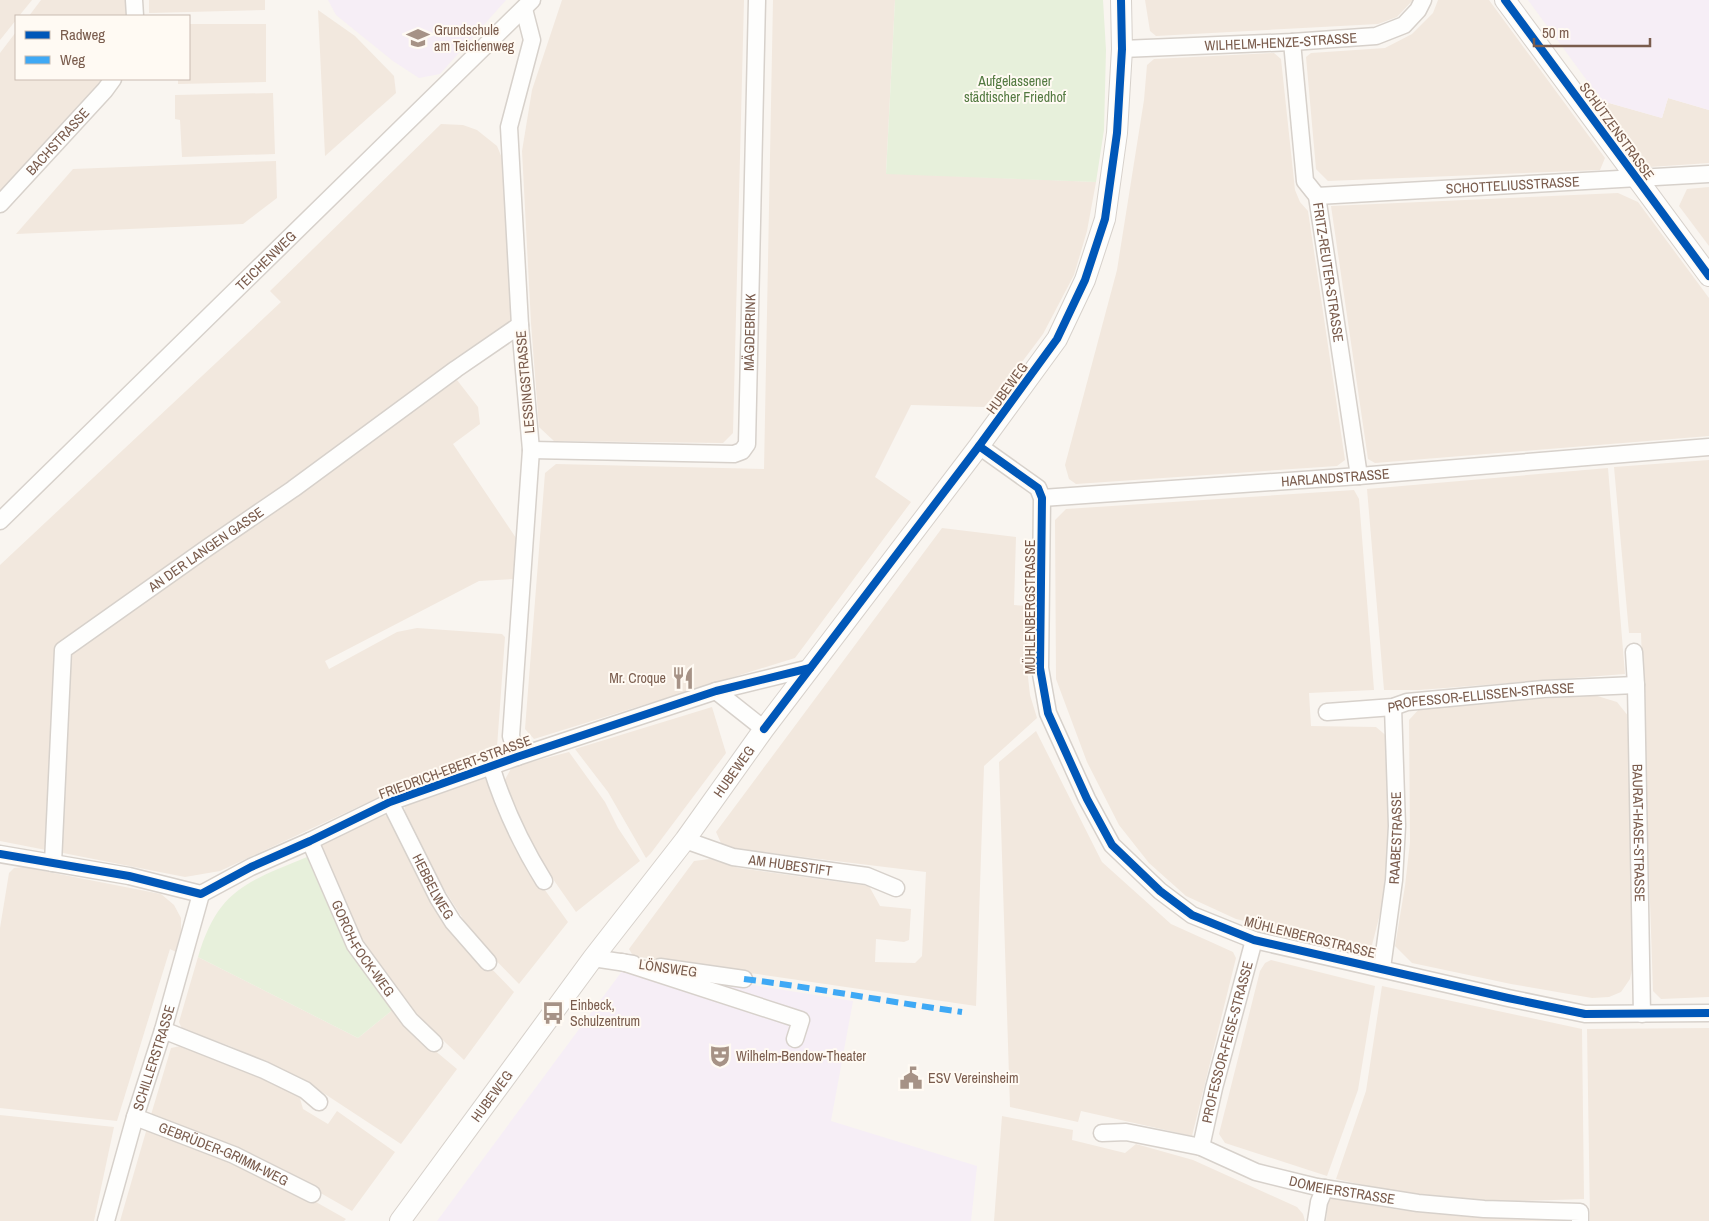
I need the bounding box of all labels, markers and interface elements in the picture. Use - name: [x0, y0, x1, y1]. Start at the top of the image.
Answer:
- legend: [15, 15, 190, 80]
- scale bar: [1534, 15, 1650, 47]
- place label: Grundschule am Teichenweg: [434, 21, 515, 55]
- text: 50 m: [1542, 22, 1569, 43]
- text: Radweg: [60, 24, 105, 45]
- school or university icon: Grundschule am Teichenweg: [405, 25, 431, 51]
- street label: WILHELM-HENZE-STRASSE: [1204, 28, 1358, 55]
- text: Weg: [60, 49, 85, 70]
- park label: Aufgelassener städtischer Friedhof: [964, 72, 1067, 106]
- street label: SCHÜTZENSTRASSE: [1576, 79, 1658, 183]
- street label: BACHSTRASSE: [22, 104, 93, 179]
- street label: SCHOTTELIUSSTRASSE: [1445, 172, 1580, 198]
- street label: FRITZ-REUTER-STRASSE: [1309, 201, 1348, 343]
- street label: TEICHENWEG: [232, 227, 300, 294]
- street label: MÄGDEBRINK: [740, 293, 759, 371]
- street label: LESSINGSTRASSE: [512, 330, 538, 434]
- street label: HUBEWEG: [982, 359, 1032, 417]
- street label: HARLANDSTRASSE: [1281, 465, 1390, 490]
- street label: AN DER LANGEN GASSE: [144, 503, 267, 596]
- street label: MÜHLENBERGSTRASSE: [1021, 540, 1039, 674]
- restaurant icon: Mr. Croque: [670, 665, 696, 691]
- place label: Mr. Croque: [609, 669, 666, 687]
- street label: PROFESSOR-ELLISSEN-STRASSE: [1387, 679, 1575, 716]
- street label: FRIEDRICH-EBERT-STRASSE: [376, 731, 534, 803]
- street label: HUBEWEG: [709, 742, 758, 801]
- street label: BAURAT-HASE-STRASSE: [1628, 764, 1649, 902]
- street label: RAABESTRASSE: [1385, 791, 1406, 885]
- street label: AM HUBESTIFT: [747, 850, 833, 880]
- street label: HEBBELWEG: [408, 851, 458, 923]
- street label: GORCH-FOCK-WEG: [328, 897, 399, 1000]
- street label: MÜHLENBERGSTRASSE: [1243, 912, 1377, 962]
- street label: LÖNSWEG: [638, 955, 698, 981]
- street label: PROFESSOR-FEISE-STRASSE: [1198, 959, 1257, 1125]
- place label: Einbeck, Schulzentrum: [570, 996, 640, 1030]
- bus stop icon: Einbeck, Schulzentrum: [540, 1000, 566, 1026]
- street label: SCHILLERSTRASSE: [129, 1003, 179, 1113]
- theatre icon: Wilhelm-Bendow-Theater: [707, 1043, 733, 1069]
- place label: Wilhelm-Bendow-Theater: [736, 1047, 866, 1065]
- public building icon: ESV Vereinsheim: [898, 1065, 924, 1091]
- street label: HUBEWEG: [467, 1067, 517, 1125]
- place label: ESV Vereinsheim: [928, 1069, 1019, 1087]
- street label: GEBRÜDER-GRIMM-WEG: [156, 1118, 292, 1190]
- street label: DOMEIERSTRASSE: [1287, 1171, 1396, 1208]

